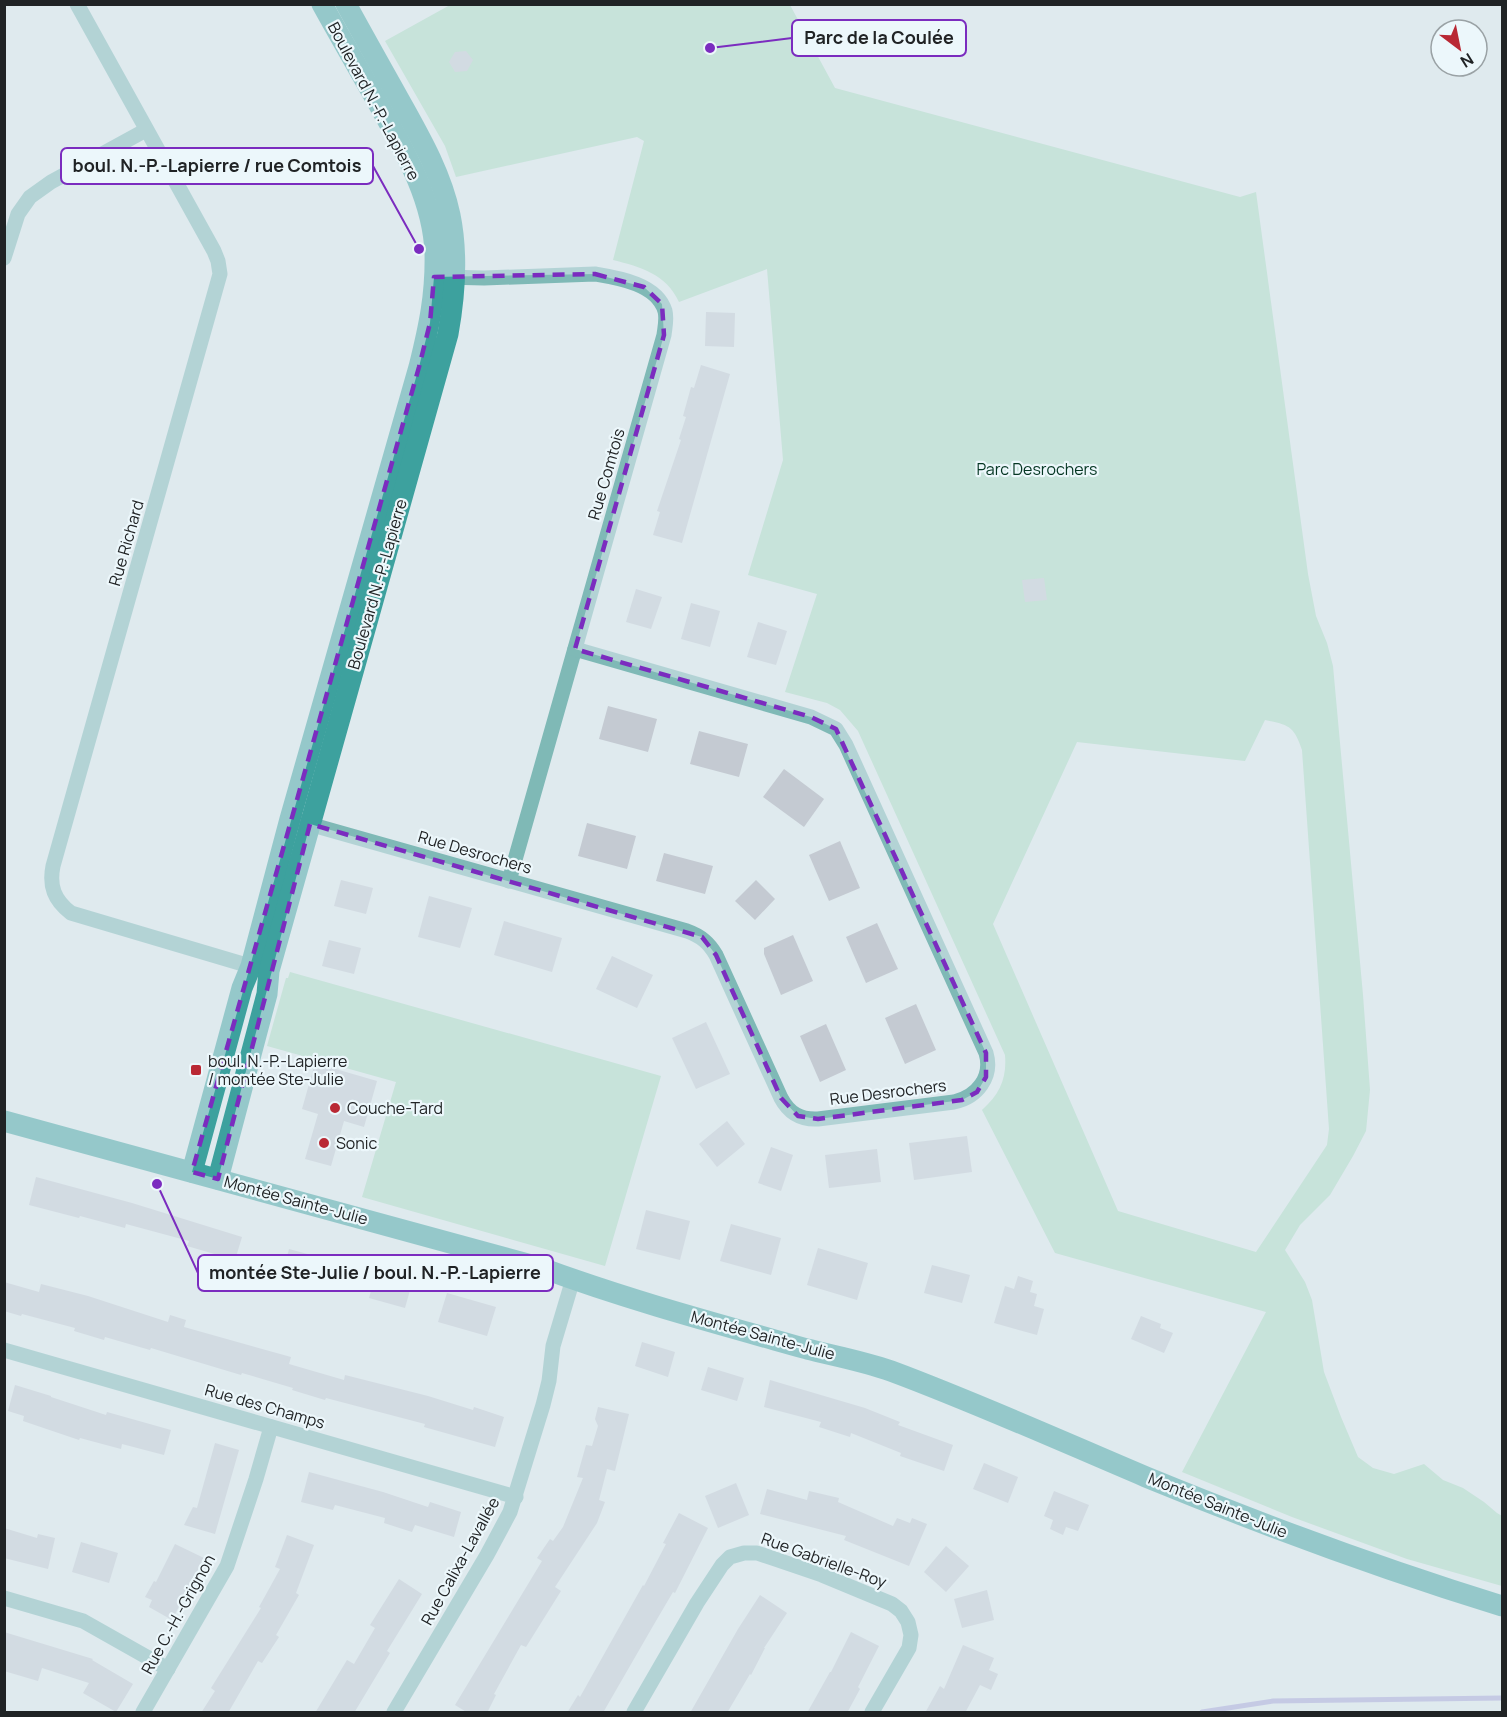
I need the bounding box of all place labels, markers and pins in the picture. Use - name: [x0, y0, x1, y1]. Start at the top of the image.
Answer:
- callout: Parc de la Coulée: [792, 20, 966, 56]
- callout: boul. N.-P.-Lapierre / rue Comtois: [61, 148, 373, 184]
- place label: boul. N.-P.-Lapierre / montée Ste-Julie: [208, 1050, 347, 1090]
- marker: boul. N.-P.-Lapierre / montée Ste-Julie: [189, 1063, 203, 1077]
- place label: Couche-Tard: [347, 1097, 443, 1119]
- marker: Couche-Tard: [328, 1101, 342, 1115]
- place label: Sonic: [336, 1132, 378, 1154]
- marker: Sonic: [317, 1136, 331, 1150]
- callout: montée Ste-Julie / boul. N.-P.-Lapierre: [198, 1255, 553, 1291]

